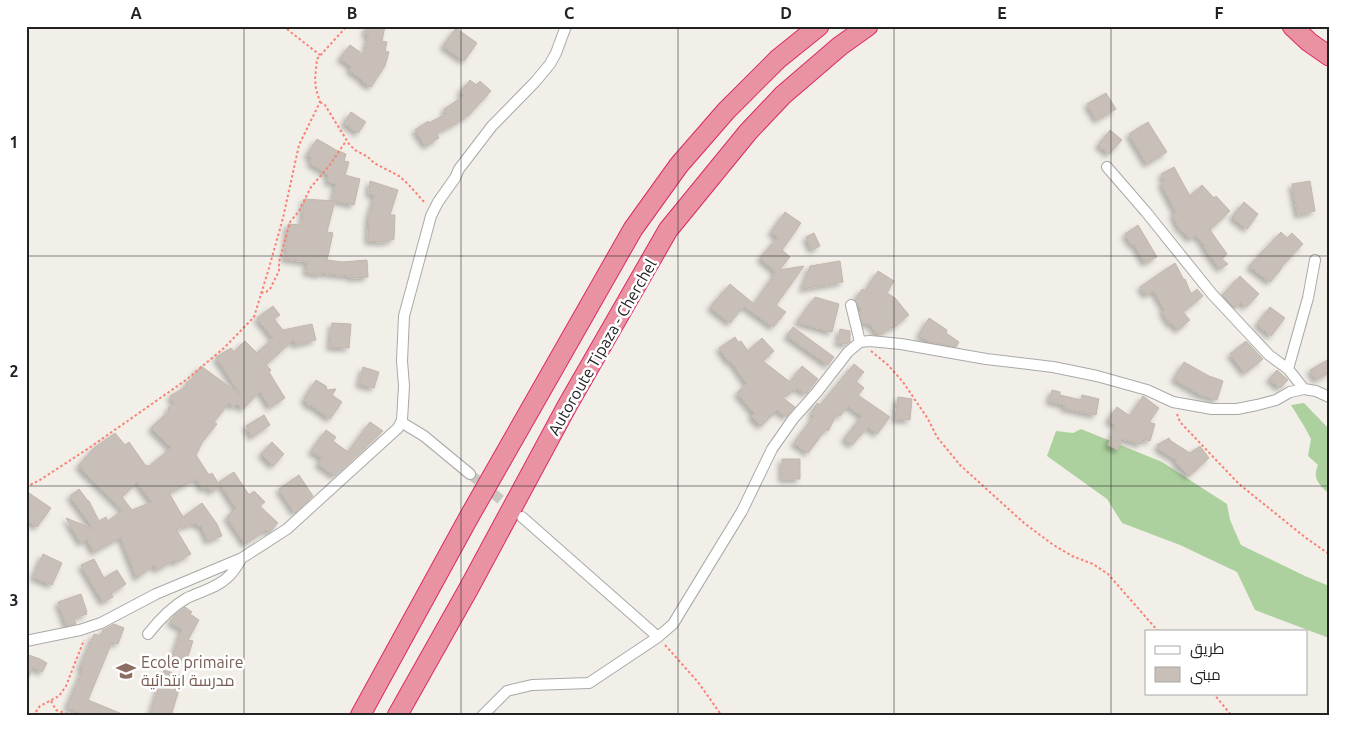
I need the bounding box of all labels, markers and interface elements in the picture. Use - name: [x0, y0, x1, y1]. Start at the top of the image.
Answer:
- text: A: [130, 4, 142, 22]
- text: B: [347, 4, 357, 22]
- text: C: [564, 4, 574, 22]
- text: D: [780, 4, 792, 22]
- text: E: [997, 4, 1007, 22]
- text: F: [1215, 4, 1224, 22]
- text: 1: [9, 133, 19, 151]
- street label: Autoroute Tipaza - Cherchel: [544, 256, 660, 438]
- text: 2: [9, 362, 19, 380]
- text: 3: [9, 591, 19, 609]
- legend: [1145, 630, 1308, 694]
- text: طريق: [1190, 640, 1224, 659]
- place label: Ecole primaire مدرسة ابتدائية: [141, 653, 244, 690]
- school or university icon: Ecole primaire مدرسة ابتدائية: [115, 660, 137, 682]
- text: مبنى: [1190, 666, 1221, 685]

